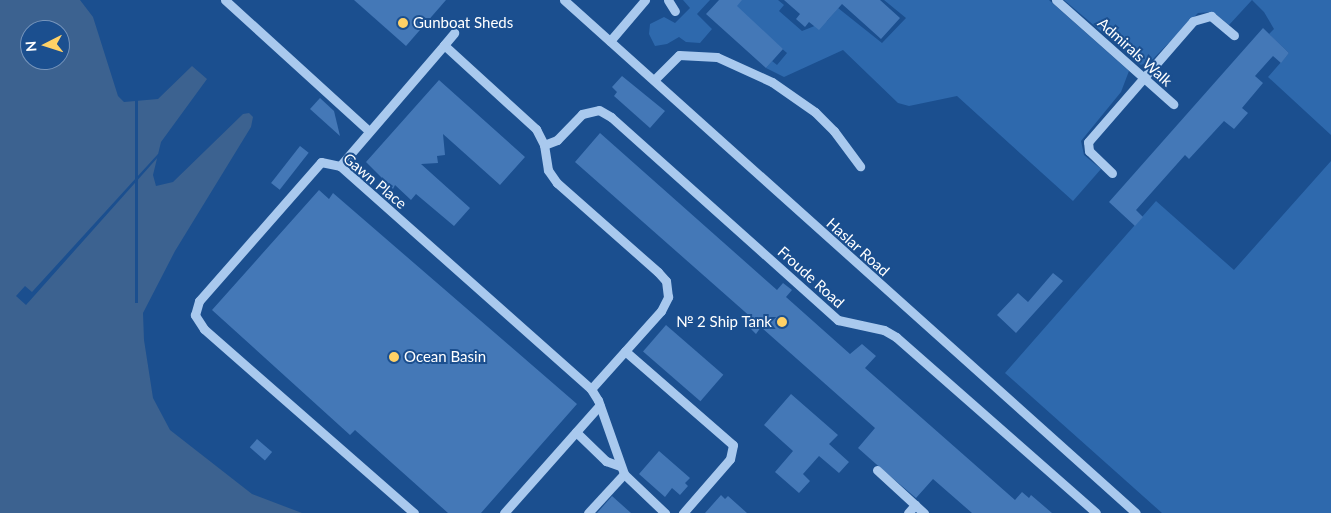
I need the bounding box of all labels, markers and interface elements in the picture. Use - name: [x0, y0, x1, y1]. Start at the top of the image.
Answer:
- place label: Gunboat Sheds: [413, 14, 513, 32]
- street label: Admirals Walk: [1094, 14, 1176, 90]
- marker: Gunboat Sheds: [397, 17, 409, 29]
- north arrow: [20, 20, 70, 70]
- text: N: [22, 40, 39, 52]
- street label: Gawn Place: [340, 149, 410, 213]
- street label: Haslar Road: [823, 214, 893, 280]
- street label: Froude Road: [774, 242, 848, 312]
- place label: № 2 Ship Tank: [675, 313, 772, 331]
- marker: № 2 Ship Tank: [776, 316, 788, 328]
- place label: Ocean Basin: [404, 348, 486, 366]
- marker: Ocean Basin: [388, 351, 400, 363]

